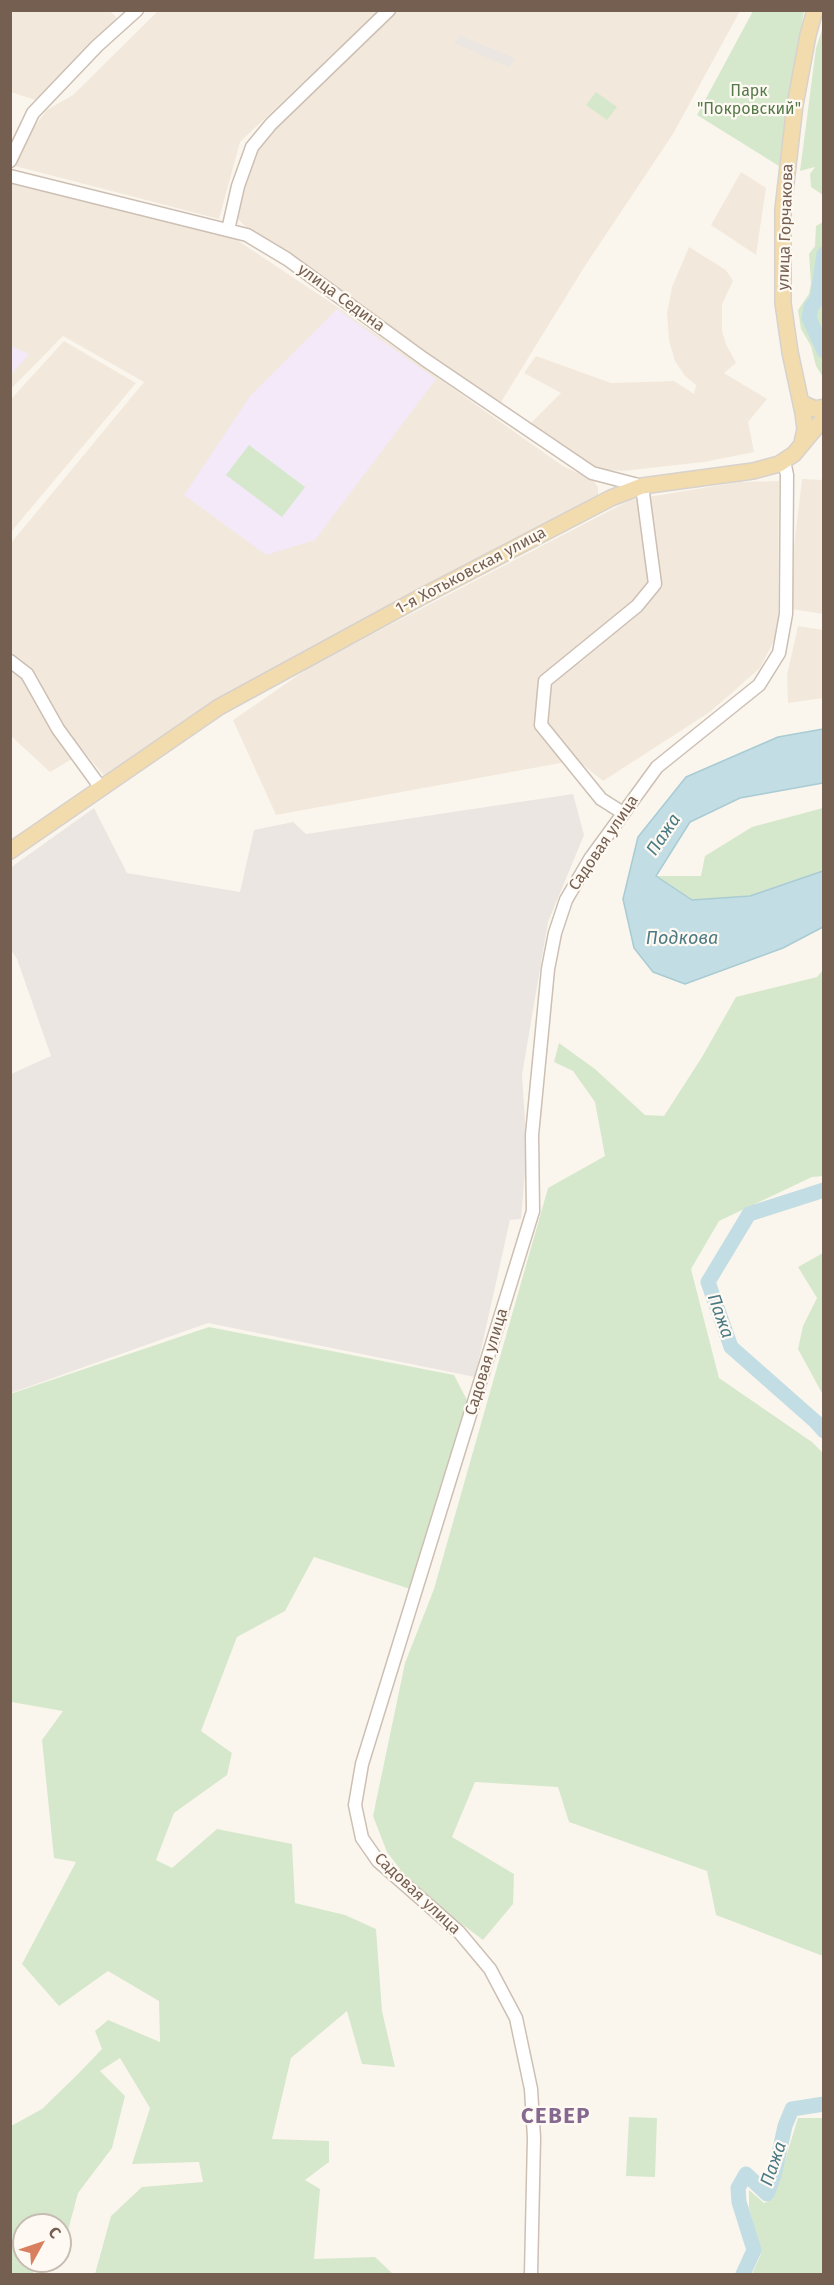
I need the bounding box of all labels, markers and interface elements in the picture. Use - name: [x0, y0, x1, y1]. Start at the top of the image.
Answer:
- park label: Парк "Покровский": [697, 82, 801, 120]
- street label: улица Горчакова: [774, 163, 798, 291]
- street label: улица Седина: [294, 260, 388, 336]
- street label: 1-я Хотьковская улица: [393, 523, 549, 619]
- street label: Садовая улица: [565, 792, 643, 894]
- water label: Пажа: [642, 810, 686, 860]
- water label: Подкова: [646, 928, 718, 950]
- water label: Пажа: [702, 1291, 738, 1341]
- street label: Садовая улица: [462, 1306, 512, 1418]
- street label: Садовая улица: [370, 1849, 464, 1939]
- district label: СЕВЕР: [521, 2104, 591, 2130]
- water label: Пажа: [756, 2139, 792, 2189]
- north arrow: [12, 2213, 72, 2273]
- text: С: [44, 2223, 65, 2242]

